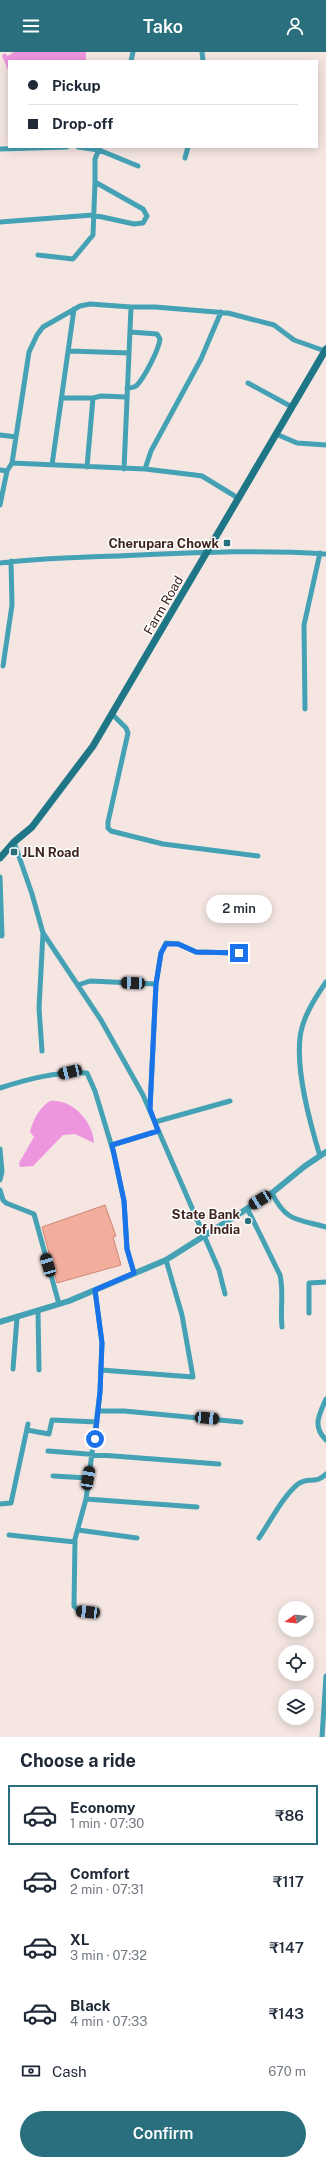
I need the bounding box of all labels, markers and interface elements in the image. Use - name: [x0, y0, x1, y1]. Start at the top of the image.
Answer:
- icon: menu: [20, 15, 42, 37]
- icon: person: [284, 15, 306, 37]
- text: Tako: [143, 16, 183, 37]
- text: Pickup: [52, 77, 101, 94]
- text: Drop-off: [52, 115, 113, 132]
- place label: Cherupara Chowk: [108, 536, 219, 551]
- marker: Cherupara Chowk: [222, 538, 232, 548]
- street label: Farm Road: [141, 573, 186, 637]
- place label: JLN Road: [22, 845, 79, 860]
- marker: JLN Road: [9, 847, 19, 857]
- callout: 2 min: [206, 895, 272, 923]
- text: 2 min: [222, 901, 256, 916]
- route end: [230, 944, 248, 962]
- car: [121, 977, 145, 989]
- car: [57, 1063, 83, 1081]
- car: [247, 1189, 273, 1211]
- place label: State Bank of India: [172, 1207, 240, 1237]
- marker: State Bank of India: [243, 1216, 253, 1226]
- car: [39, 1252, 57, 1278]
- car: [195, 1411, 219, 1425]
- route start: [86, 1430, 104, 1448]
- car: [80, 1465, 96, 1491]
- north arrow: [278, 1601, 314, 1637]
- map controls: [278, 1601, 314, 1725]
- car: [75, 1605, 101, 1619]
- button: locate: [278, 1645, 314, 1681]
- button: layers: [278, 1689, 314, 1725]
- text: Choose a ride: [20, 1750, 136, 1771]
- icon: car: [22, 1797, 58, 1833]
- text: Economy: [70, 1799, 135, 1816]
- text: ₹86: [275, 1807, 304, 1824]
- text: 1 min · 07:30: [70, 1816, 144, 1831]
- icon: car: [22, 1863, 58, 1899]
- text: Comfort: [70, 1865, 130, 1882]
- text: ₹117: [273, 1873, 304, 1890]
- text: 2 min · 07:31: [70, 1882, 144, 1897]
- icon: car: [22, 1929, 58, 1965]
- text: XL: [70, 1931, 89, 1948]
- text: ₹147: [270, 1939, 304, 1956]
- text: 3 min · 07:32: [70, 1948, 147, 1963]
- icon: car: [22, 1995, 58, 2031]
- text: Black: [70, 1997, 110, 2014]
- text: ₹143: [269, 2005, 304, 2022]
- text: 4 min · 07:33: [70, 2014, 147, 2029]
- icon: cash: [20, 2060, 42, 2082]
- text: Cash: [52, 2063, 87, 2080]
- text: 670 m: [268, 2064, 306, 2079]
- button: Confirm: [20, 2111, 306, 2157]

